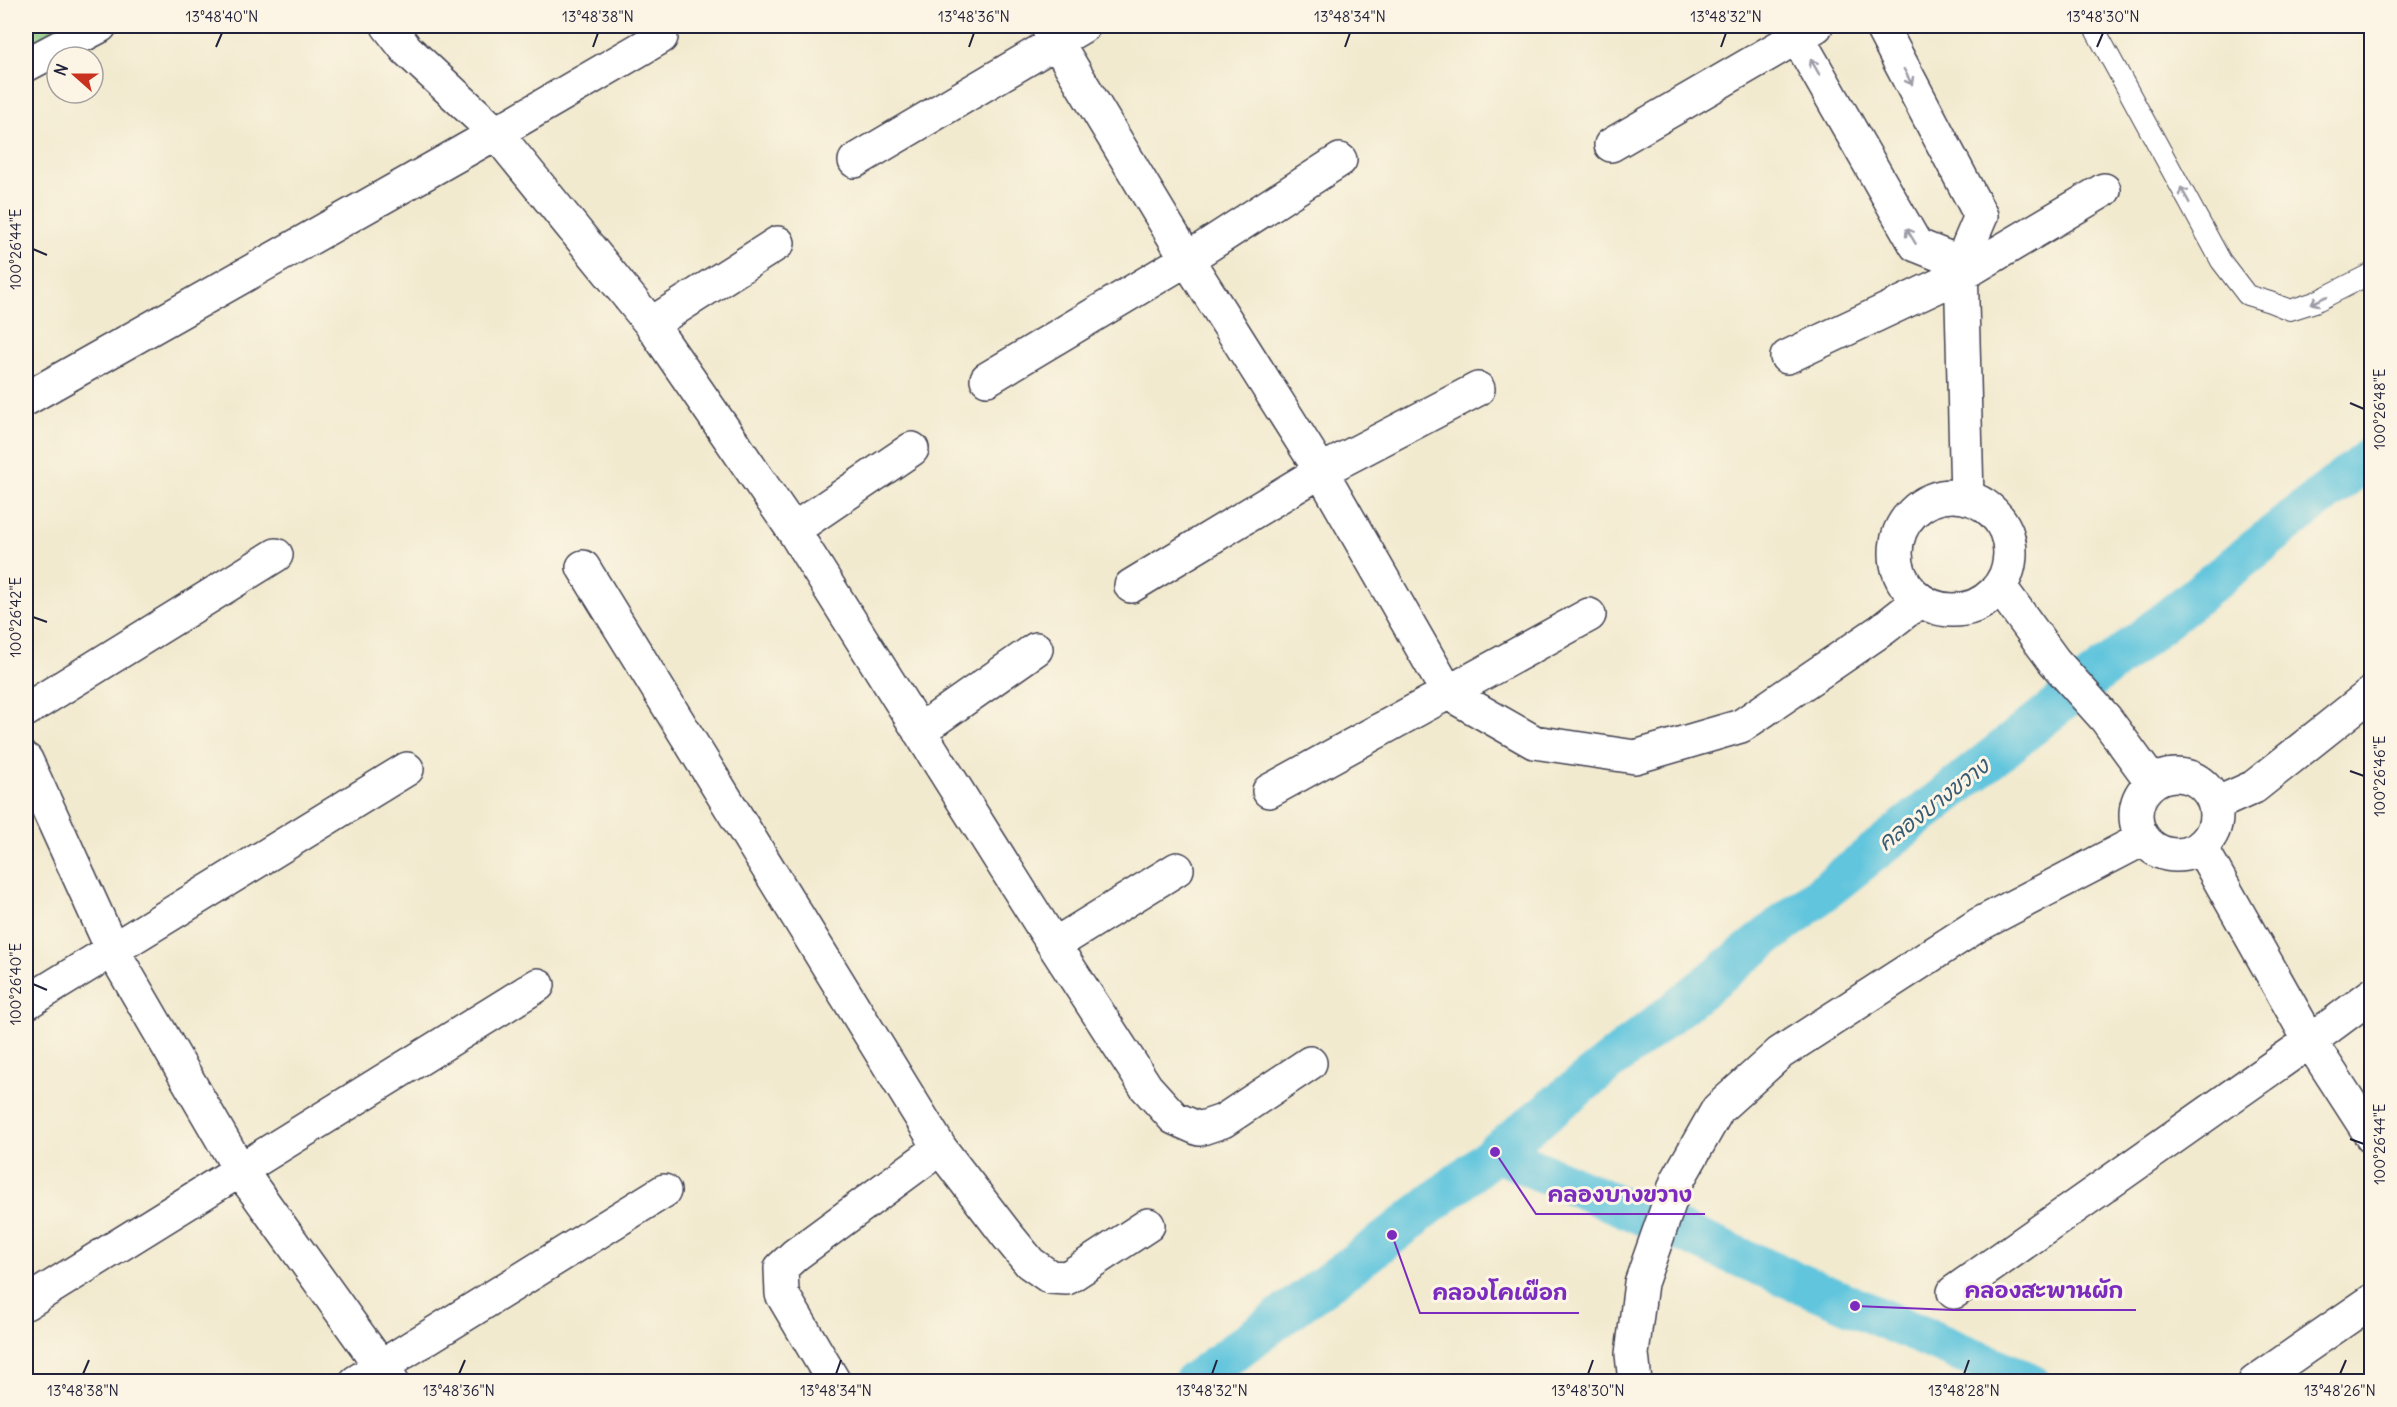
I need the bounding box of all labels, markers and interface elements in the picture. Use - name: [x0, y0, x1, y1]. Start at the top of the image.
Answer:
- text: 13°48'40"N: [186, 7, 258, 26]
- text: 13°48'38"N: [562, 7, 634, 26]
- text: 13°48'36"N: [938, 7, 1010, 26]
- text: 13°48'34"N: [1314, 7, 1386, 26]
- text: 13°48'32"N: [1690, 7, 1762, 26]
- text: 13°48'30"N: [2066, 7, 2140, 26]
- north arrow: [45, 45, 105, 105]
- one-way arrow: [1809, 59, 1821, 76]
- text: N: [50, 61, 72, 78]
- one-way arrow: [1903, 68, 1915, 86]
- one-way arrow: [2179, 187, 2190, 205]
- text: 100°26'44"E: [6, 208, 25, 290]
- one-way arrow: [1905, 228, 1917, 245]
- one-way arrow: [2311, 294, 2329, 306]
- text: 100°26'48"E: [2370, 368, 2389, 450]
- text: 100°26'42"E: [6, 576, 25, 657]
- text: 100°26'46"E: [2370, 735, 2389, 817]
- water label: คลองบางขวาง: [1872, 750, 1996, 856]
- text: 100°26'40"E: [6, 943, 25, 1025]
- text: 100°26'44"E: [2370, 1103, 2389, 1185]
- callout: คลองบางขวาง: [1536, 1174, 1705, 1214]
- text: คลองบางขวาง: [1548, 1180, 1692, 1208]
- callout: คลองสะพานผัก: [1953, 1270, 2136, 1310]
- callout: คลองโคเผือก: [1420, 1273, 1579, 1313]
- text: คลองสะพานผัก: [1965, 1276, 2123, 1304]
- text: คลองโคเผือก: [1432, 1278, 1568, 1306]
- text: 13°48'38"N: [47, 1381, 119, 1400]
- text: 13°48'36"N: [423, 1381, 495, 1400]
- text: 13°48'34"N: [800, 1381, 872, 1400]
- text: 13°48'32"N: [1176, 1381, 1248, 1400]
- text: 13°48'30"N: [1551, 1381, 1625, 1400]
- text: 13°48'28"N: [1928, 1381, 2000, 1400]
- text: 13°48'26"N: [2304, 1381, 2376, 1400]

